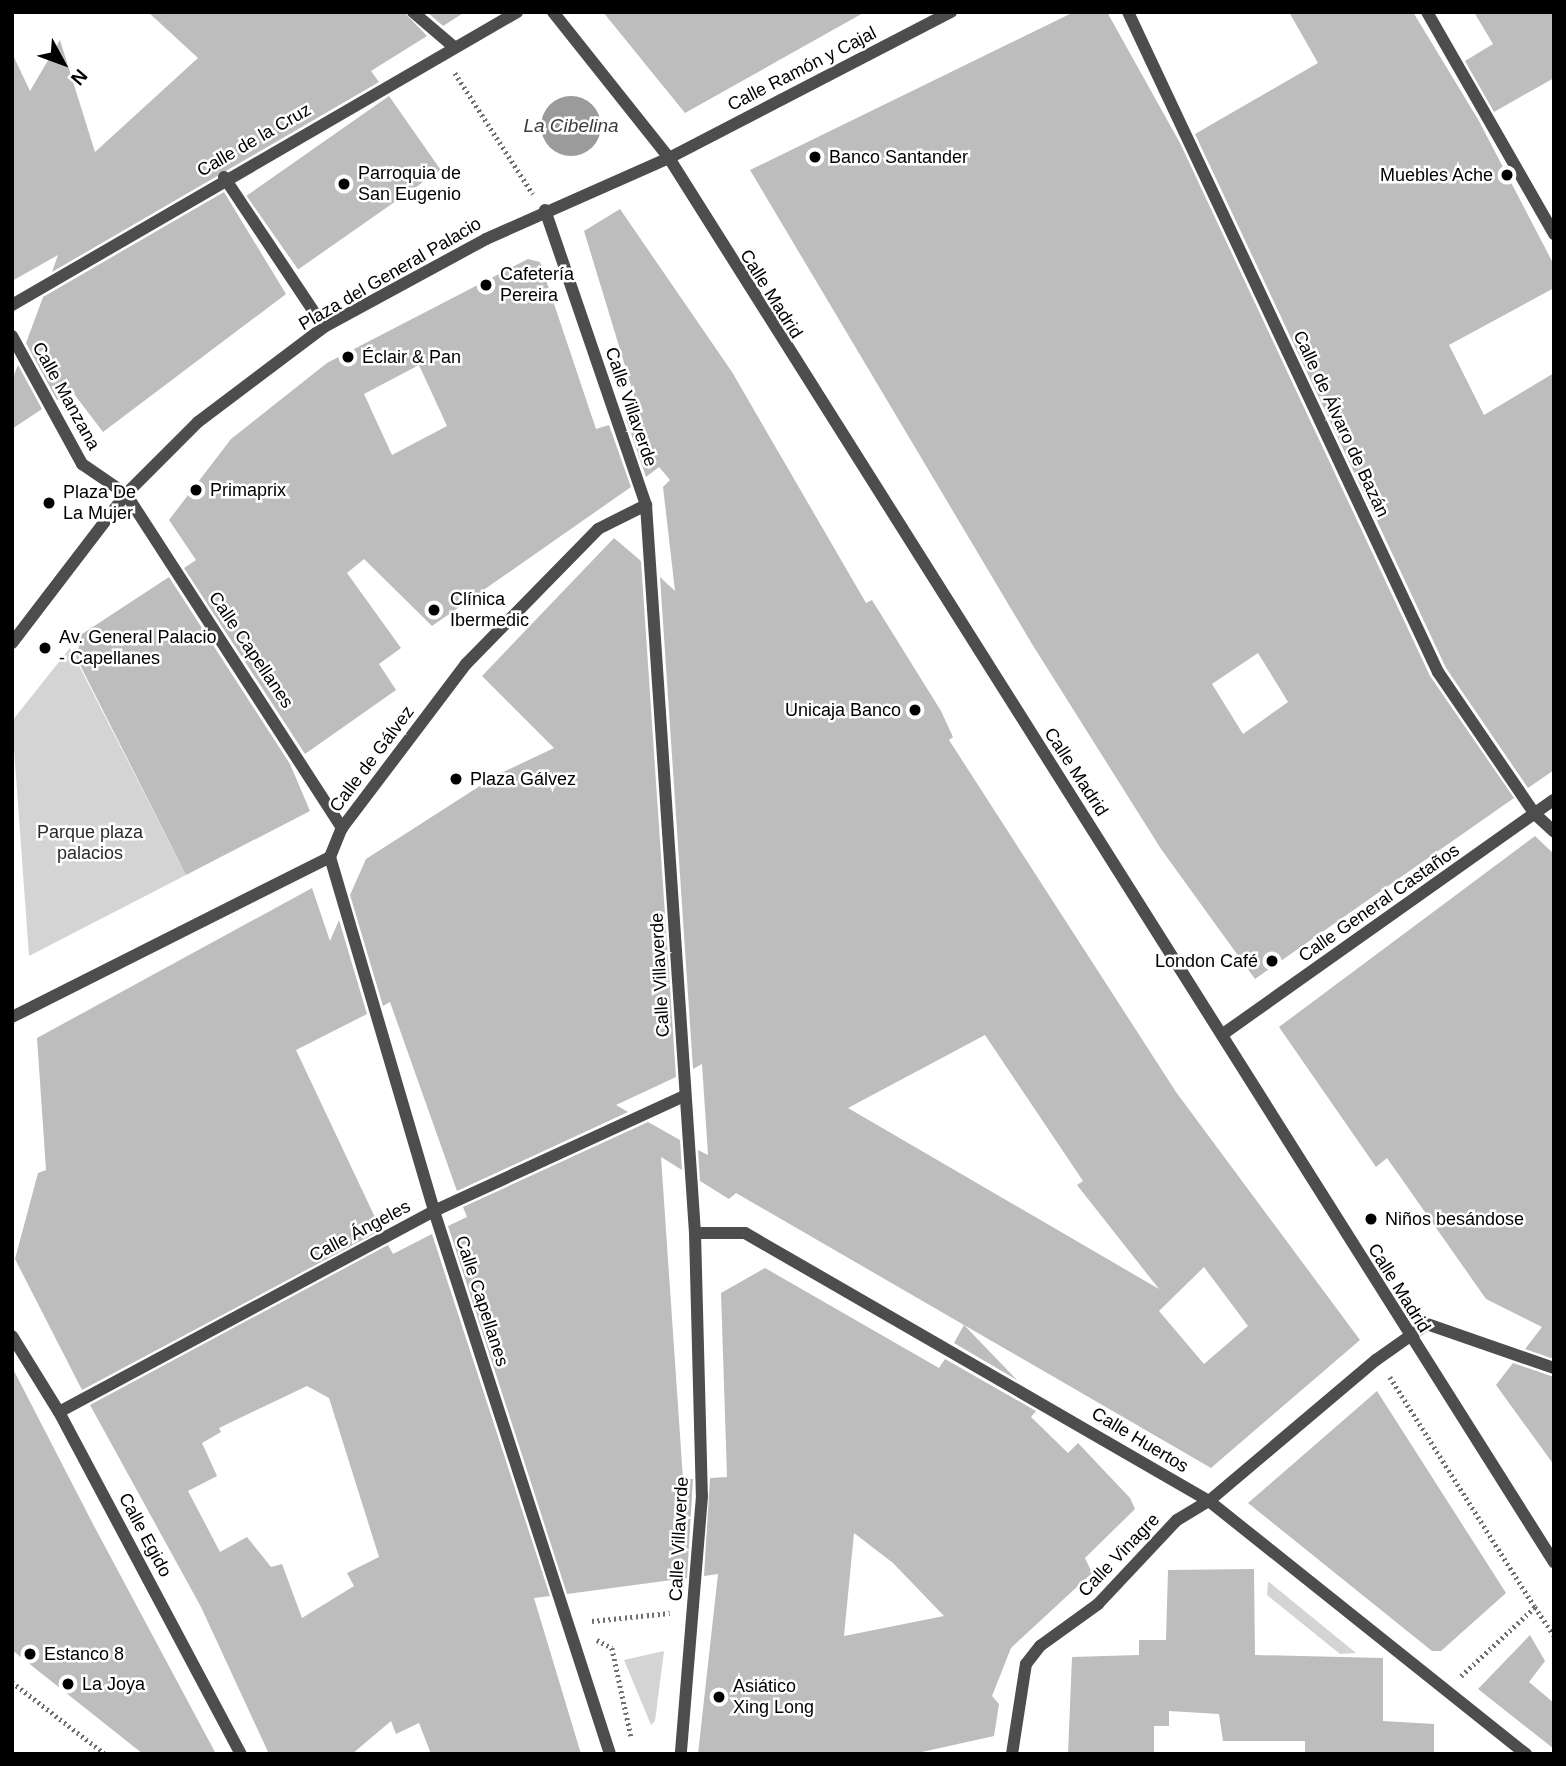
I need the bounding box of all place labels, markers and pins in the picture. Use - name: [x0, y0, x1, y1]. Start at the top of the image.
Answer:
- place label: Banco Santander: [829, 146, 968, 168]
- marker: Banco Santander: [807, 149, 823, 165]
- place label: Parroquia de San Eugenio: [358, 163, 461, 206]
- place label: Muebles Ache: [1379, 164, 1493, 186]
- marker: Muebles Ache: [1499, 167, 1515, 183]
- marker: Parroquia de San Eugenio: [336, 176, 352, 192]
- place label: Cafetería Pereira: [500, 264, 574, 306]
- marker: Cafetería Pereira: [478, 277, 494, 293]
- place label: Éclair & Pan: [362, 346, 461, 368]
- marker: Éclair & Pan: [340, 349, 356, 365]
- place label: Primaprix: [210, 479, 286, 501]
- place label: Plaza De La Mujer: [63, 482, 136, 524]
- marker: Primaprix: [188, 482, 204, 498]
- marker: Plaza De La Mujer: [41, 495, 57, 511]
- place label: Clínica Ibermedic: [450, 589, 529, 632]
- marker: Clínica Ibermedic: [424, 600, 444, 620]
- place label: Av. General Palacio - Capellanes: [59, 627, 216, 670]
- marker: Av. General Palacio - Capellanes: [37, 640, 53, 656]
- place label: Unicaja Banco: [785, 699, 901, 721]
- marker: Unicaja Banco: [907, 702, 923, 718]
- place label: Plaza Gálvez: [470, 768, 576, 790]
- marker: Plaza Gálvez: [448, 771, 464, 787]
- place label: London Café: [1155, 950, 1258, 972]
- marker: London Café: [1264, 953, 1280, 969]
- place label: Niños besándose: [1385, 1208, 1524, 1230]
- marker: Niños besándose: [1363, 1211, 1379, 1227]
- place label: Estanco 8: [44, 1643, 124, 1665]
- marker: Estanco 8: [22, 1646, 38, 1662]
- place label: La Joya: [82, 1673, 145, 1695]
- marker: La Joya: [60, 1676, 76, 1692]
- place label: Asiático Xing Long: [733, 1676, 814, 1718]
- marker: Asiático Xing Long: [711, 1689, 727, 1705]

